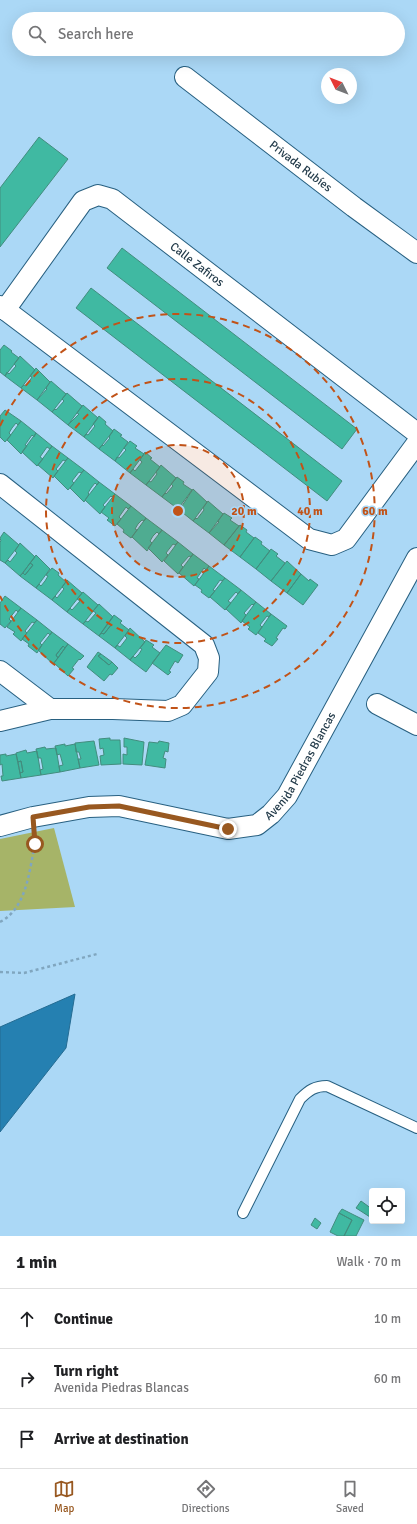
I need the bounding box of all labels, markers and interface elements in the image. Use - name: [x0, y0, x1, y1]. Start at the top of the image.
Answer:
- search box: [12, 12, 405, 56]
- icon: search: [26, 23, 48, 45]
- text: Search here: [58, 25, 134, 43]
- north arrow: [321, 68, 357, 104]
- street label: Privada Rubíes: [266, 137, 335, 195]
- street label: Calle Zafiros: [167, 239, 227, 290]
- centre of rings: [171, 504, 185, 518]
- text: 20 m: [231, 504, 257, 519]
- text: 40 m: [297, 504, 323, 519]
- text: 60 m: [362, 504, 388, 519]
- street label: Avenida Piedras Blancas: [262, 709, 339, 824]
- route end: [219, 820, 237, 838]
- route start: [26, 835, 44, 853]
- map controls: [369, 1188, 405, 1224]
- button: locate: [369, 1188, 405, 1224]
- text: 1 min: [16, 1252, 57, 1273]
- text: Walk · 70 m: [337, 1254, 401, 1270]
- icon: ahead: [16, 1308, 38, 1330]
- text: Continue: [54, 1310, 113, 1328]
- text: 10 m: [374, 1311, 401, 1327]
- text: Turn right: [54, 1362, 119, 1380]
- icon: right: [16, 1368, 38, 1390]
- text: 60 m: [374, 1371, 401, 1387]
- text: Avenida Piedras Blancas: [54, 1380, 189, 1396]
- icon: arrive: [16, 1428, 38, 1450]
- text: Arrive at destination: [54, 1430, 189, 1448]
- tab: Map: [53, 1478, 75, 1515]
- tab: Directions: [182, 1478, 230, 1515]
- tab: Saved: [336, 1478, 364, 1515]

